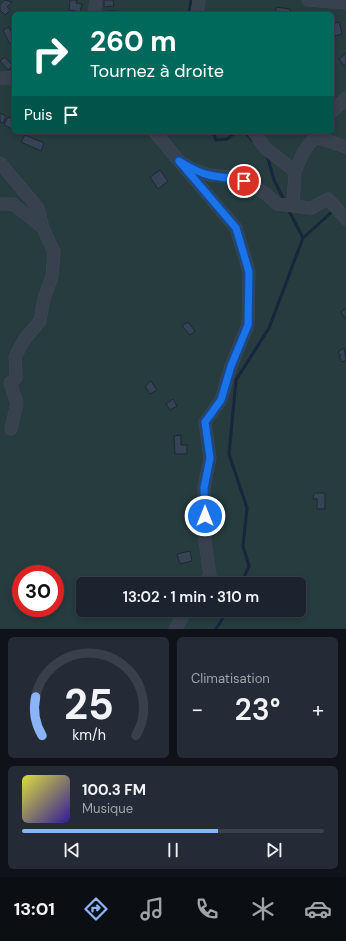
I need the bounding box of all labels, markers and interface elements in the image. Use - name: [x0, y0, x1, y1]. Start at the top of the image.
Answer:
- text: 260 m: [90, 23, 177, 60]
- icon: right: [24, 28, 76, 80]
- text: Tournez à droite: [90, 59, 224, 83]
- icon: arrive: [60, 104, 82, 126]
- text: Puis: [24, 105, 52, 125]
- pin: [227, 164, 261, 198]
- icon: arrive: [233, 170, 255, 192]
- position arrow: [184, 495, 226, 537]
- speed limit sign: 30: [12, 565, 64, 617]
- text: 13:02 · 1 min · 310 m: [123, 587, 259, 607]
- text: Climatisation: [191, 670, 270, 687]
- text: 25: [64, 677, 113, 731]
- text: 23°: [235, 690, 281, 729]
- text: −: [191, 695, 203, 724]
- text: +: [312, 695, 324, 724]
- text: km/h: [72, 725, 105, 743]
- text: 100.3 FM: [82, 780, 146, 800]
- text: Musique: [82, 800, 133, 817]
- icon: previous: [61, 839, 83, 861]
- icon: pause: [162, 839, 184, 861]
- icon: next: [263, 839, 285, 861]
- icon: directions: [82, 895, 110, 923]
- icon: music: [138, 895, 166, 923]
- icon: phone: [193, 895, 221, 923]
- icon: climate: [249, 895, 277, 923]
- icon: car: [304, 895, 332, 923]
- text: 13:01: [14, 897, 55, 921]

